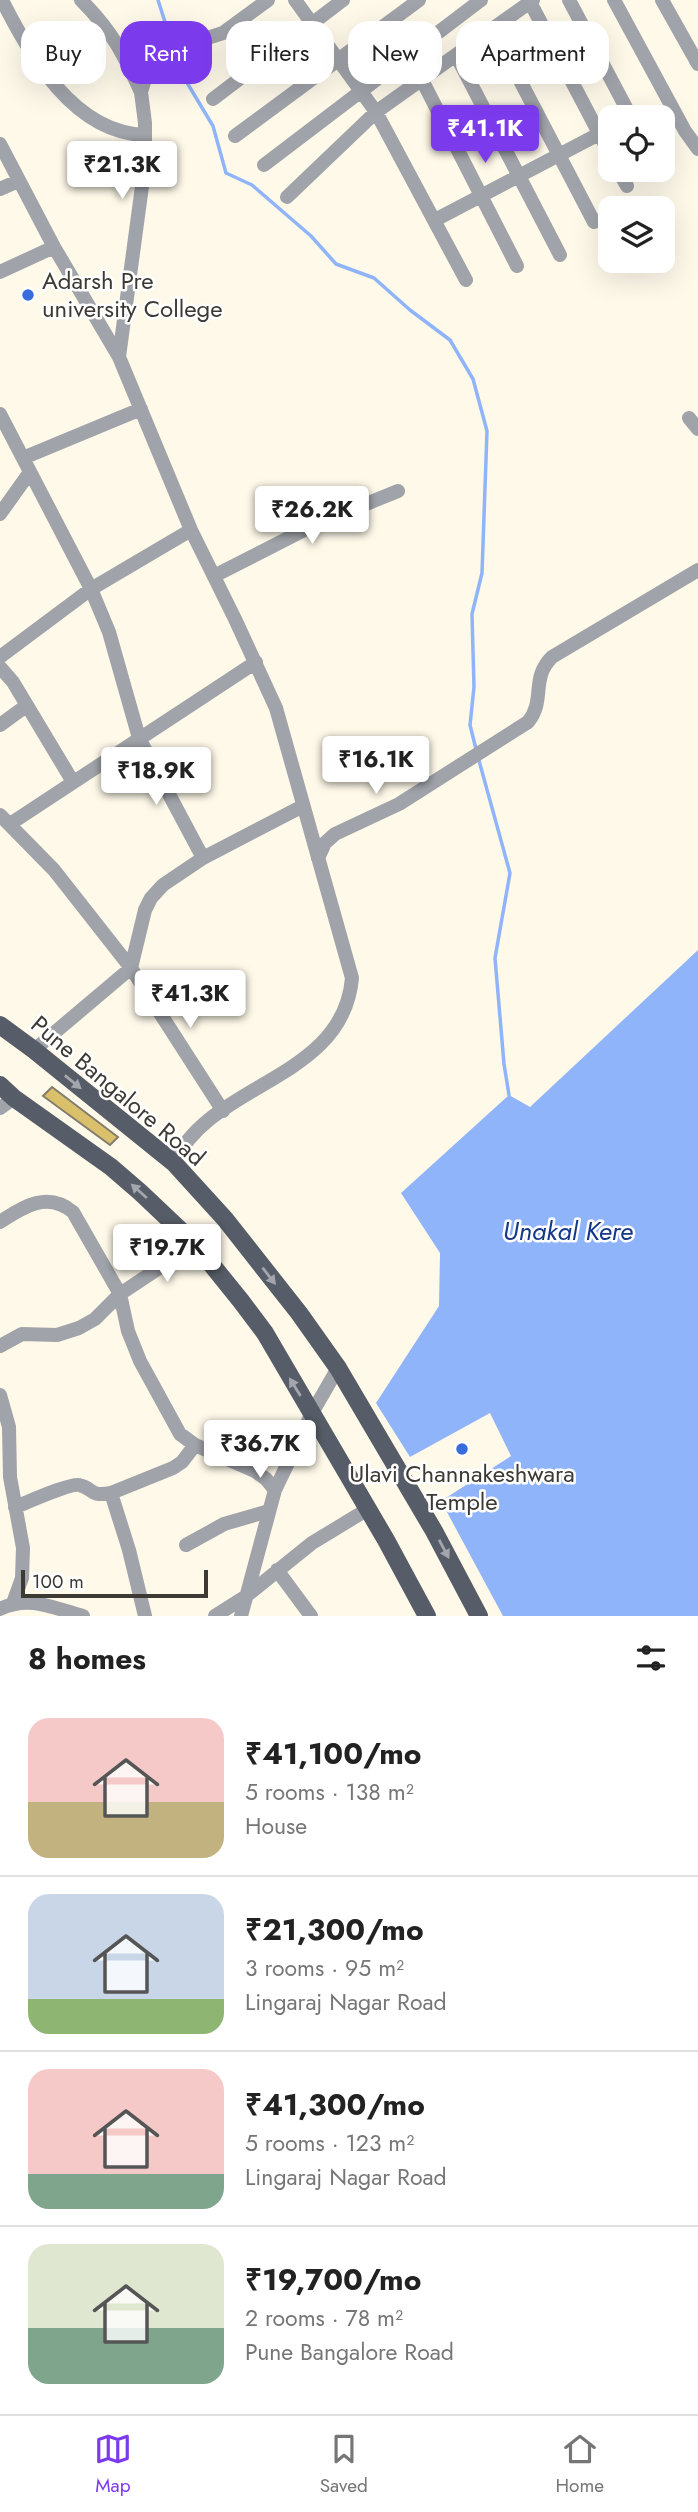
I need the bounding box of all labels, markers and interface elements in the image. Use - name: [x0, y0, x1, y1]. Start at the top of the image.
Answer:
- chip: Buy: [21, 21, 106, 84]
- chip: Rent: [120, 21, 212, 84]
- chip: Filters: [226, 21, 334, 84]
- chip: New: [348, 21, 442, 84]
- chip: Apartment: [456, 21, 609, 84]
- map controls: [598, 105, 675, 273]
- button: locate: [598, 105, 675, 182]
- pin: ₹41.1K: [428, 106, 542, 165]
- text: ₹41.1K: [447, 111, 523, 145]
- pin: ₹21.3K: [65, 142, 179, 201]
- text: ₹21.3K: [83, 147, 161, 181]
- button: layers: [598, 196, 675, 273]
- place label: Adarsh Pre university College: [42, 263, 223, 326]
- marker: Adarsh Pre university College: [20, 287, 36, 303]
- pin: ₹26.2K: [255, 486, 369, 546]
- text: ₹26.2K: [271, 492, 353, 526]
- pin: ₹16.1K: [319, 736, 433, 796]
- text: ₹16.1K: [338, 742, 414, 776]
- pin: ₹18.9K: [99, 748, 213, 807]
- text: ₹18.9K: [117, 753, 195, 787]
- pin: ₹41.3K: [133, 970, 247, 1030]
- text: ₹41.3K: [151, 976, 229, 1010]
- street label: Pune Bangalore Road: [24, 1007, 213, 1174]
- one-way arrow: [65, 1074, 82, 1089]
- one-way arrow: [131, 1184, 148, 1200]
- water label: Unakal Kere: [503, 1212, 633, 1250]
- pin: ₹19.7K: [110, 1224, 224, 1284]
- text: ₹19.7K: [129, 1230, 205, 1264]
- one-way arrow: [261, 1267, 276, 1284]
- one-way arrow: [289, 1378, 302, 1397]
- pin: ₹36.7K: [203, 1420, 317, 1480]
- text: ₹36.7K: [220, 1426, 300, 1460]
- marker: Ulavi Channakeshwara Temple: [454, 1441, 470, 1457]
- place label: Ulavi Channakeshwara Temple: [349, 1456, 575, 1519]
- one-way arrow: [438, 1540, 450, 1559]
- scale bar: [21, 1567, 208, 1599]
- text: 100 m: [32, 1568, 84, 1595]
- text: 8 homes: [28, 1637, 146, 1680]
- icon: filters: [632, 1639, 670, 1677]
- text: ₹41,100/mo: [245, 1732, 422, 1775]
- icon: home: [84, 1746, 168, 1830]
- text: 5 rooms · 138 m²: [245, 1775, 414, 1809]
- text: House: [245, 1809, 307, 1843]
- text: ₹21,300/mo: [245, 1908, 424, 1951]
- icon: home: [84, 1922, 168, 2006]
- text: 3 rooms · 95 m²: [245, 1951, 404, 1985]
- text: Lingaraj Nagar Road: [245, 1985, 447, 2019]
- text: ₹41,300/mo: [245, 2083, 425, 2126]
- icon: home: [84, 2097, 168, 2181]
- text: 5 rooms · 123 m²: [245, 2126, 414, 2160]
- text: Lingaraj Nagar Road: [245, 2160, 447, 2194]
- text: ₹19,700/mo: [245, 2258, 421, 2301]
- icon: home: [84, 2272, 168, 2356]
- text: 2 rooms · 78 m²: [245, 2301, 403, 2335]
- text: Pune Bangalore Road: [245, 2335, 454, 2369]
- tab: Map: [94, 2430, 132, 2499]
- tab: Saved: [320, 2430, 368, 2499]
- tab: Home: [556, 2430, 604, 2499]

